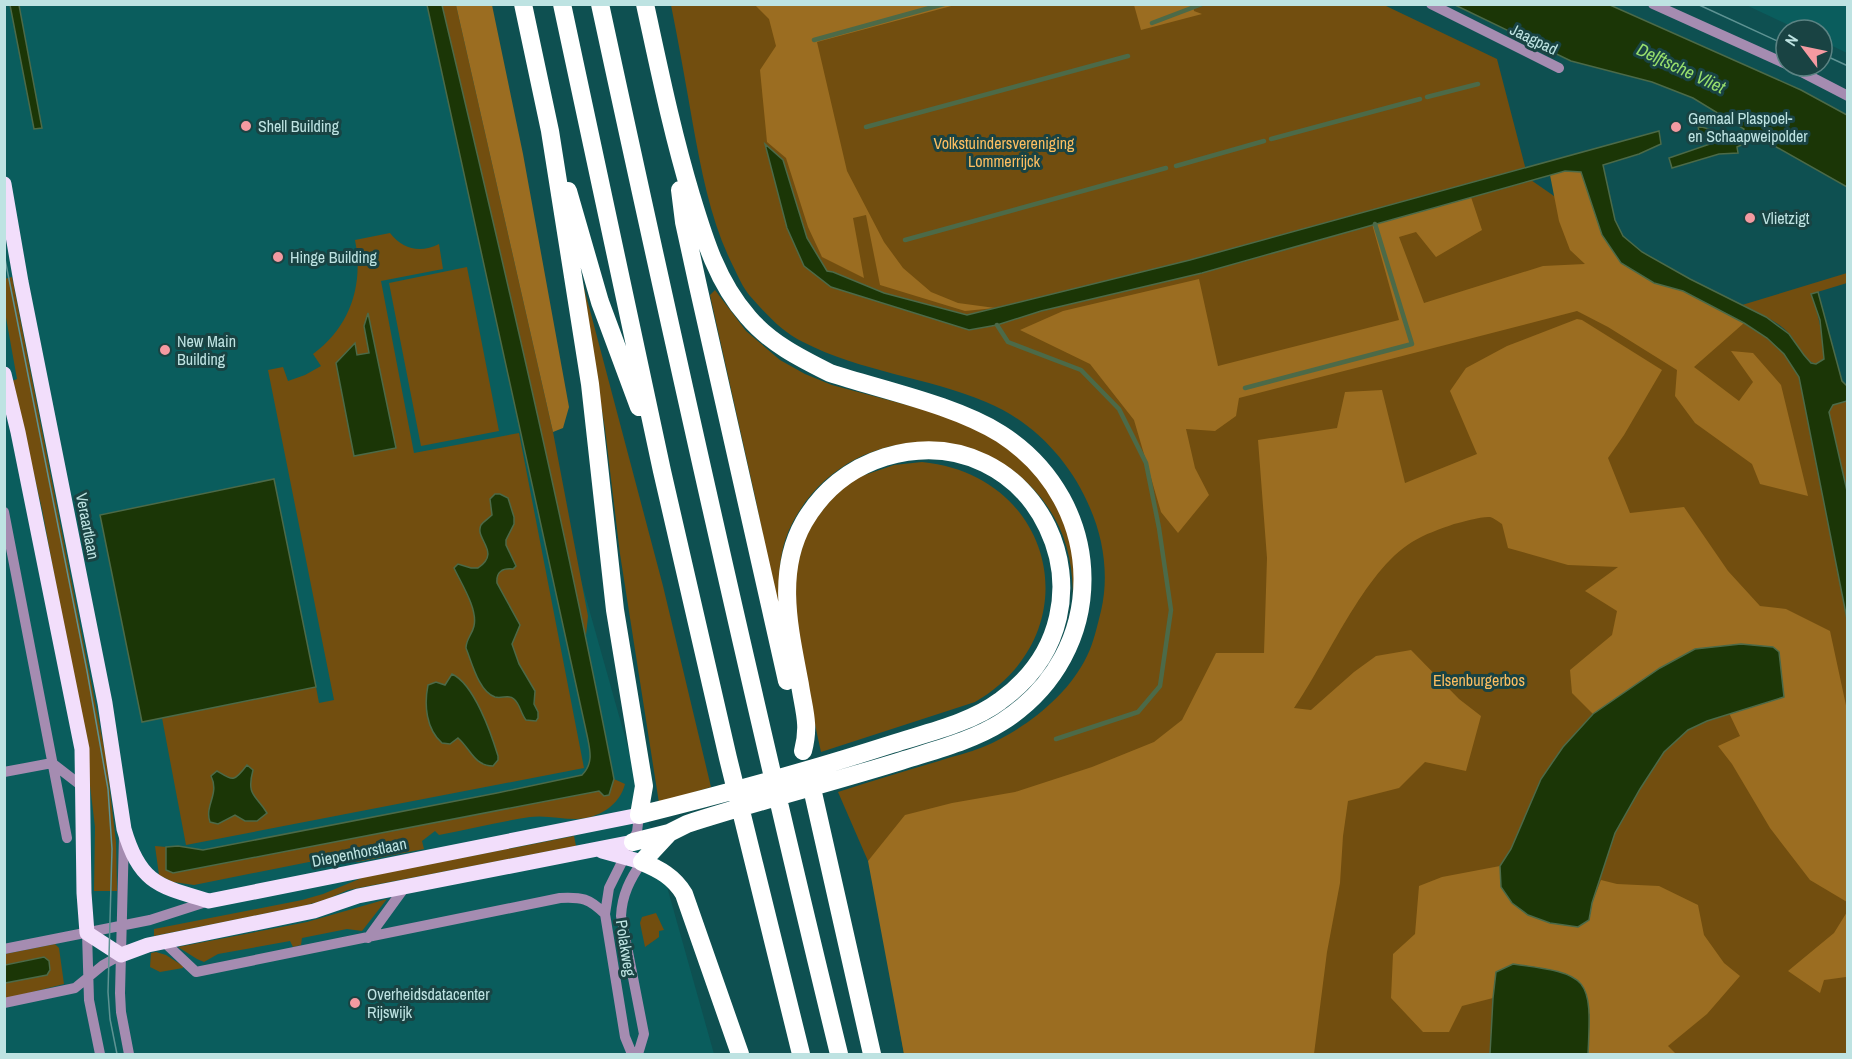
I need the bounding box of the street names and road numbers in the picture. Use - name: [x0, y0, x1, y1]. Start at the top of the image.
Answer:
- street label: Jaagpad: [1507, 18, 1561, 60]
- street label: Veraartlaan: [71, 491, 105, 561]
- street label: Diepenhorstlaan: [310, 832, 408, 872]
- street label: Polakweg: [611, 918, 641, 979]

